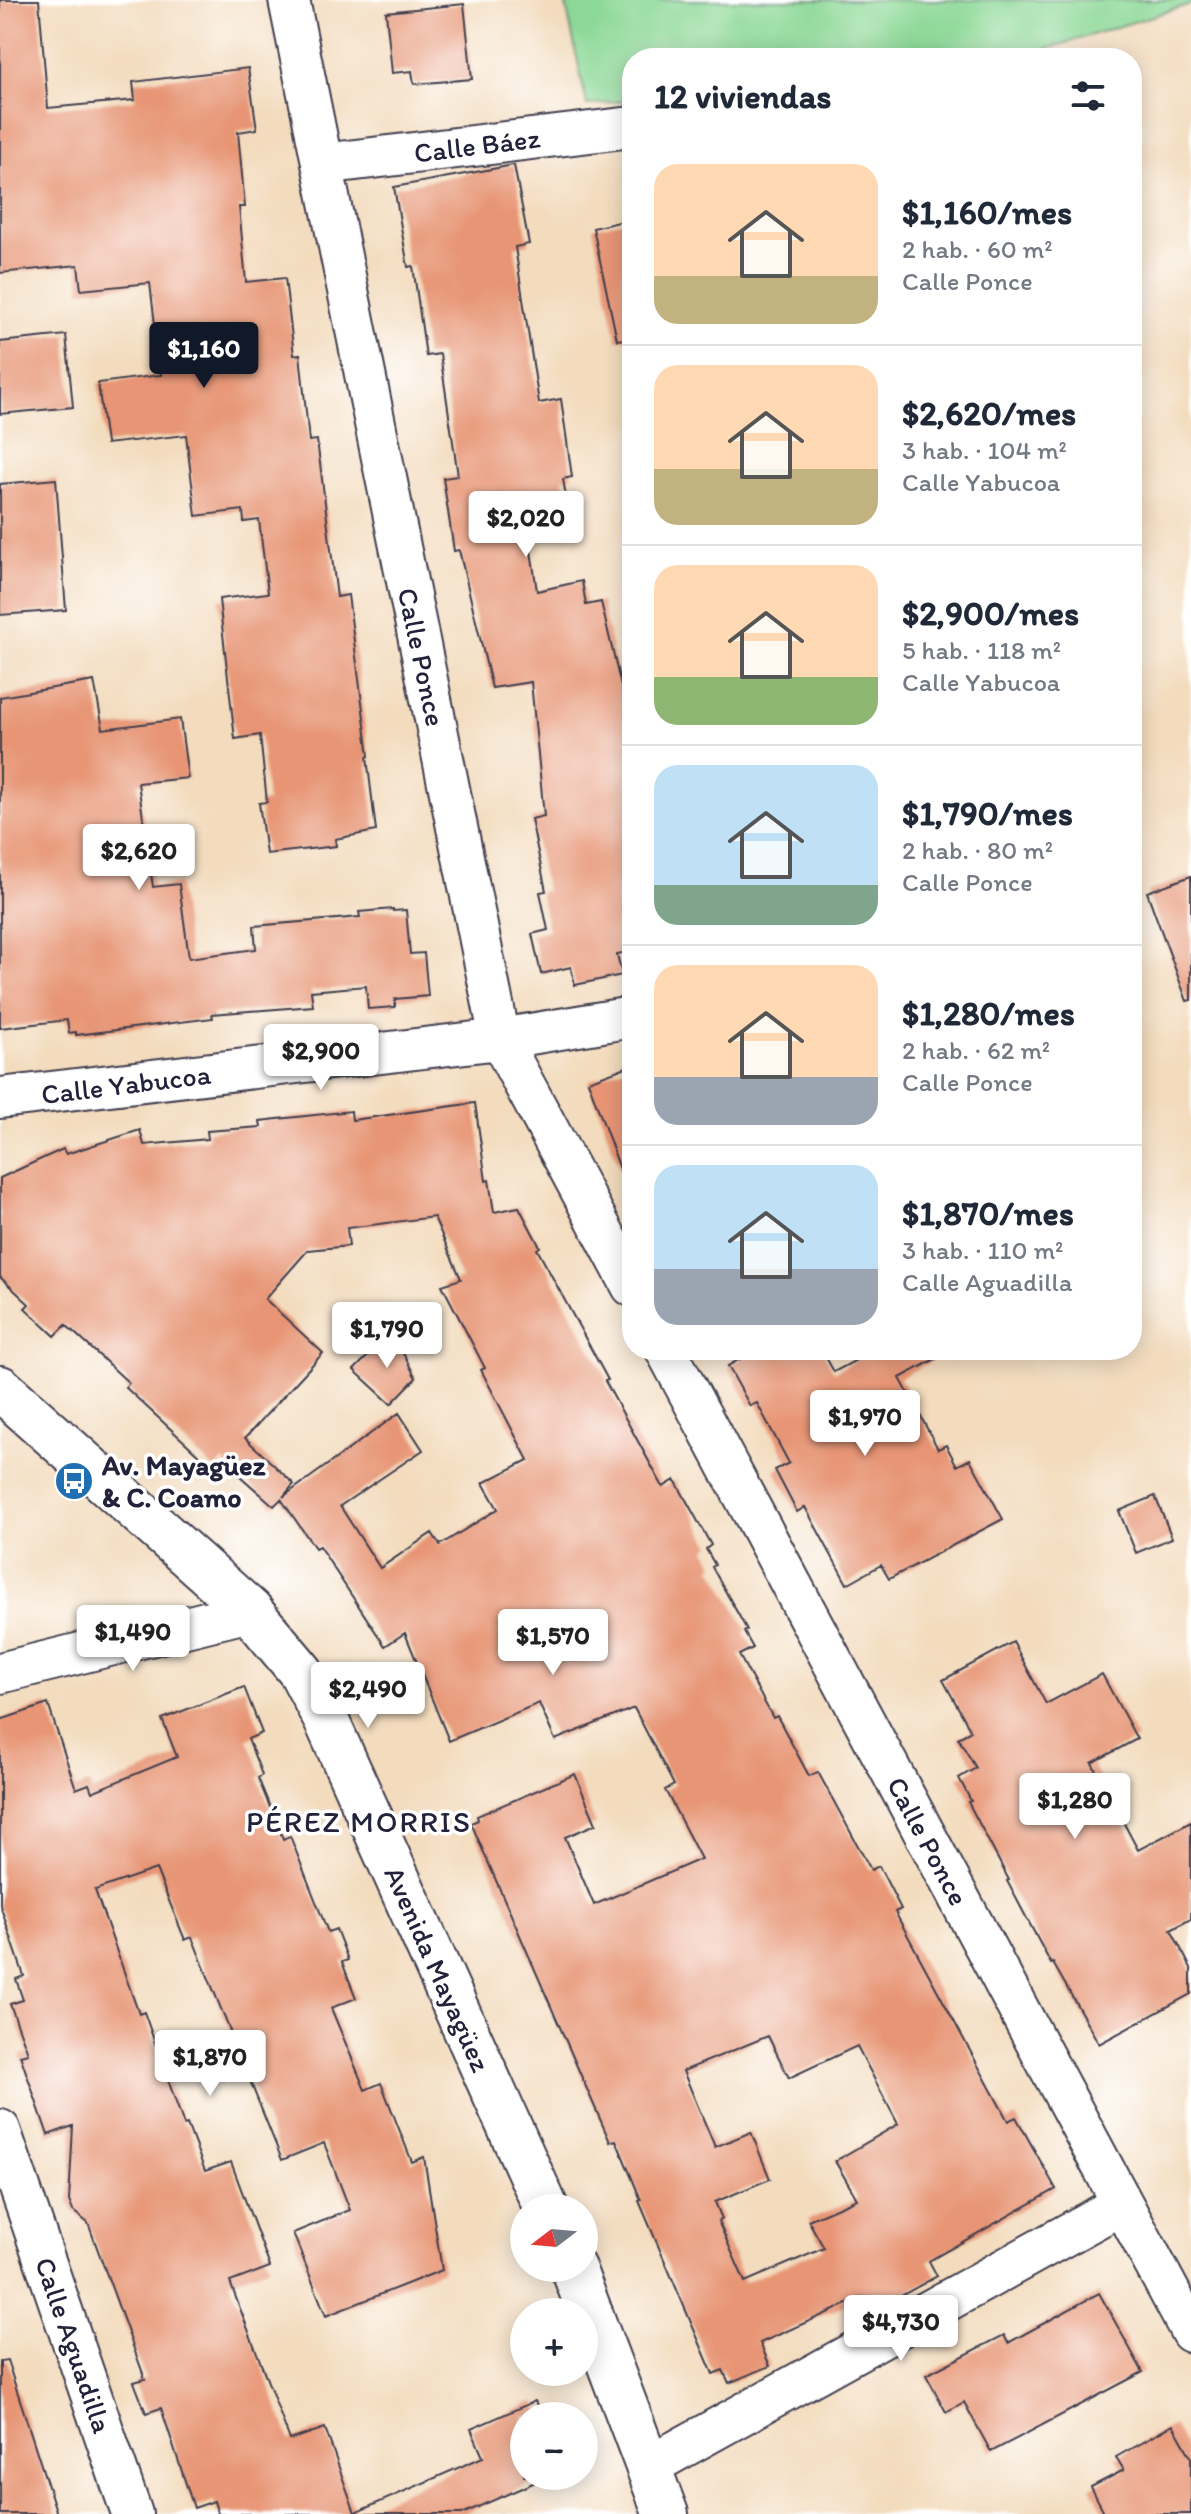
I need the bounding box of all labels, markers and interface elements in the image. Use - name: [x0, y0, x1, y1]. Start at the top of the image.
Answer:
- icon: filters: [1066, 74, 1110, 118]
- text: 12 viviendas: [654, 76, 831, 117]
- street label: Calle Báez: [412, 120, 542, 170]
- text: $1,160/mes: [902, 192, 1072, 233]
- icon: home: [718, 196, 814, 292]
- text: 2 hab. · 60 m²: [902, 233, 1053, 265]
- text: Calle Ponce: [902, 265, 1033, 297]
- pin: $1,160: [139, 322, 269, 390]
- text: $1,160: [167, 332, 241, 364]
- text: $2,620/mes: [902, 393, 1076, 434]
- icon: home: [718, 397, 814, 493]
- text: 3 hab. · 104 m²: [902, 434, 1067, 466]
- text: Calle Yabucoa: [902, 466, 1060, 498]
- pin: $2,020: [461, 491, 591, 559]
- text: $2,020: [487, 501, 565, 533]
- street label: Calle Ponce: [391, 585, 453, 729]
- text: $2,900/mes: [902, 593, 1079, 634]
- icon: home: [718, 597, 814, 693]
- text: 5 hab. · 118 m²: [902, 634, 1061, 666]
- text: Calle Yabucoa: [902, 666, 1060, 698]
- text: $1,790/mes: [902, 793, 1073, 834]
- icon: home: [718, 797, 814, 893]
- pin: $2,620: [74, 824, 204, 892]
- text: $2,620: [101, 834, 177, 866]
- text: 2 hab. · 80 m²: [902, 834, 1053, 866]
- text: Calle Ponce: [902, 866, 1033, 898]
- text: $1,280/mes: [902, 993, 1075, 1034]
- icon: home: [718, 997, 814, 1093]
- pin: $2,900: [256, 1024, 386, 1092]
- text: $2,900: [282, 1034, 360, 1066]
- text: 2 hab. · 62 m²: [902, 1034, 1050, 1066]
- street label: Calle Yabucoa: [39, 1057, 213, 1111]
- text: Calle Ponce: [902, 1066, 1033, 1098]
- text: $1,870/mes: [902, 1193, 1074, 1234]
- icon: home: [718, 1197, 814, 1293]
- text: 3 hab. · 110 m²: [902, 1234, 1063, 1266]
- text: Calle Aguadilla: [902, 1266, 1072, 1298]
- pin: $1,790: [322, 1302, 452, 1370]
- text: $1,790: [350, 1312, 424, 1344]
- pin: $1,970: [800, 1390, 930, 1458]
- text: $1,970: [828, 1400, 902, 1432]
- place label: Av. Mayagüez & C. Coamo: [101, 1448, 267, 1514]
- bus stop icon: Av. Mayagüez & C. Coamo: [53, 1460, 95, 1502]
- pin: $1,490: [68, 1605, 198, 1673]
- pin: $1,570: [488, 1609, 618, 1677]
- text: $1,490: [95, 1615, 171, 1647]
- text: $1,570: [516, 1619, 590, 1651]
- pin: $2,490: [303, 1662, 433, 1730]
- text: $2,490: [329, 1672, 407, 1704]
- street label: Calle Ponce: [880, 1771, 976, 1911]
- pin: $1,280: [1010, 1773, 1140, 1841]
- text: $1,280: [1037, 1783, 1113, 1815]
- district label: PÉREZ MORRIS: [246, 1803, 472, 1840]
- street label: Avenida Mayagüez: [377, 1861, 499, 2077]
- pin: $1,870: [145, 2030, 275, 2098]
- text: $1,870: [173, 2040, 247, 2072]
- north arrow: [510, 2194, 598, 2282]
- map controls: [510, 2194, 598, 2490]
- street label: Calle Aguadilla: [28, 2253, 120, 2438]
- pin: $4,730: [836, 2295, 966, 2363]
- button: +: [510, 2298, 598, 2386]
- text: $4,730: [862, 2305, 940, 2337]
- button: −: [510, 2402, 598, 2490]

